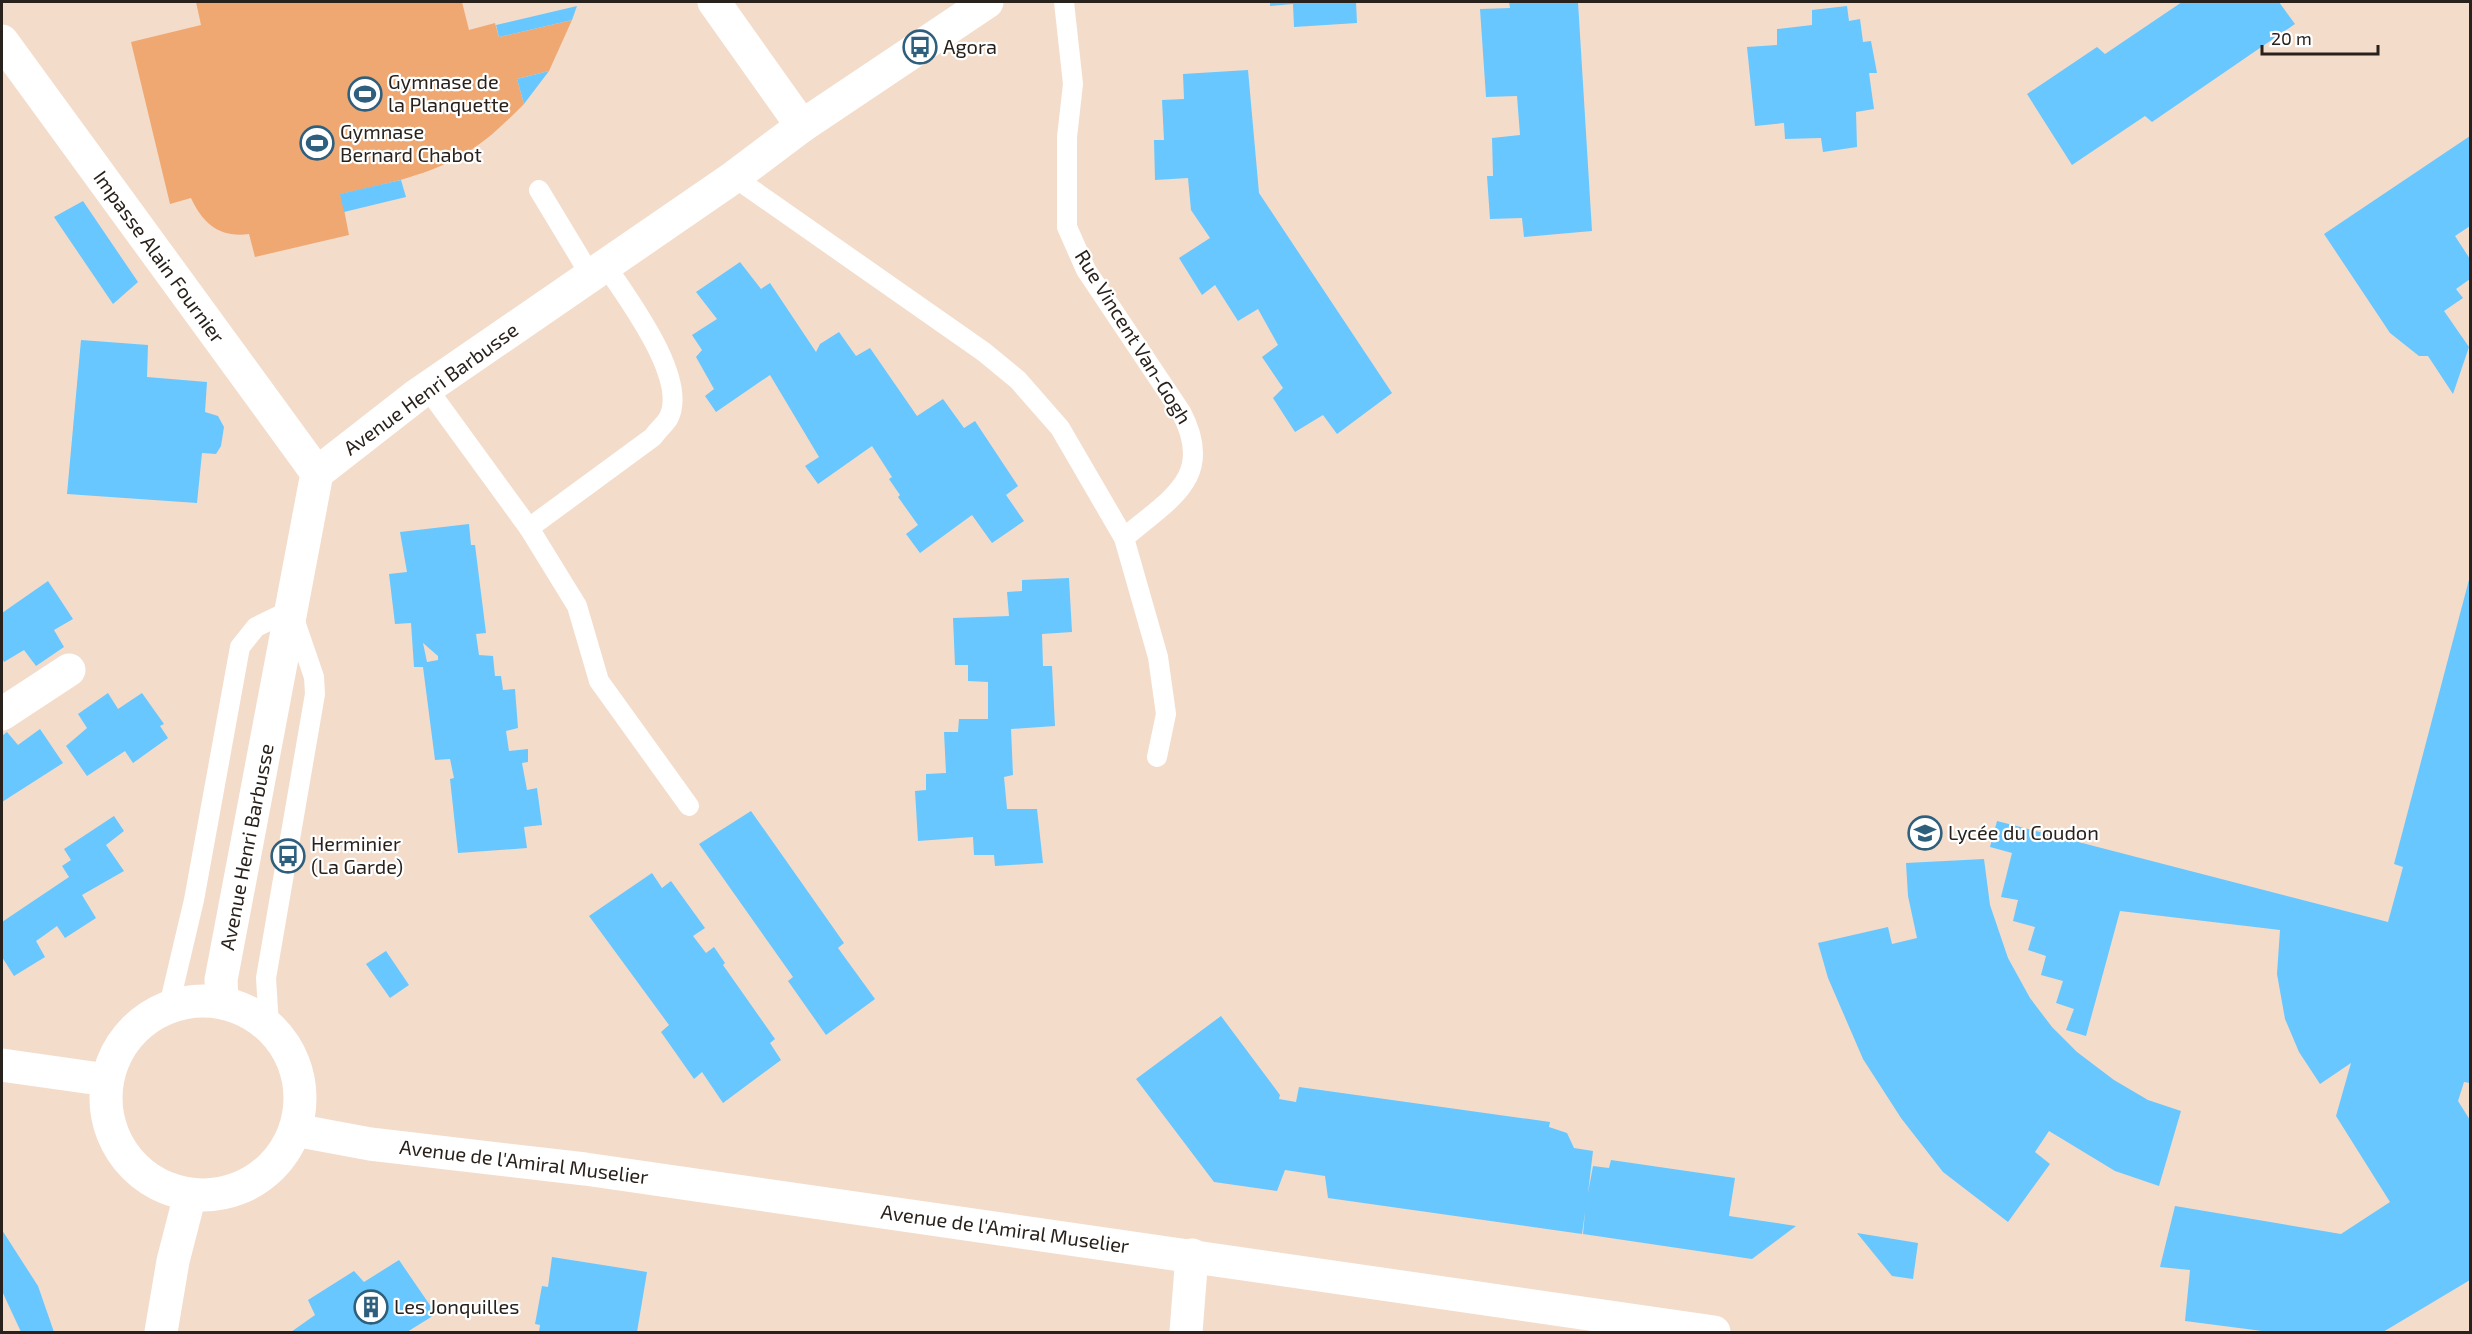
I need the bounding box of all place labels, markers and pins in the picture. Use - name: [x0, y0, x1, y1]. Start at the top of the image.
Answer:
- bus stop icon: Agora: [902, 29, 938, 65]
- place label: Agora: [943, 34, 997, 58]
- place label: Gymnase de la Planquette: [388, 69, 509, 116]
- sports icon: Gymnase de la Planquette: [347, 76, 383, 112]
- place label: Gymnase Bernard Chabot: [340, 119, 482, 166]
- sports icon: Gymnase Bernard Chabot: [299, 125, 335, 161]
- school or university icon: Lycée du Coudon: [1907, 815, 1943, 851]
- place label: Lycée du Coudon: [1948, 820, 2099, 844]
- place label: Herminier (La Garde): [311, 831, 403, 878]
- bus stop icon: Herminier (La Garde): [270, 838, 306, 874]
- building icon: Les Jonquilles: [353, 1289, 389, 1325]
- place label: Les Jonquilles: [394, 1294, 520, 1318]

